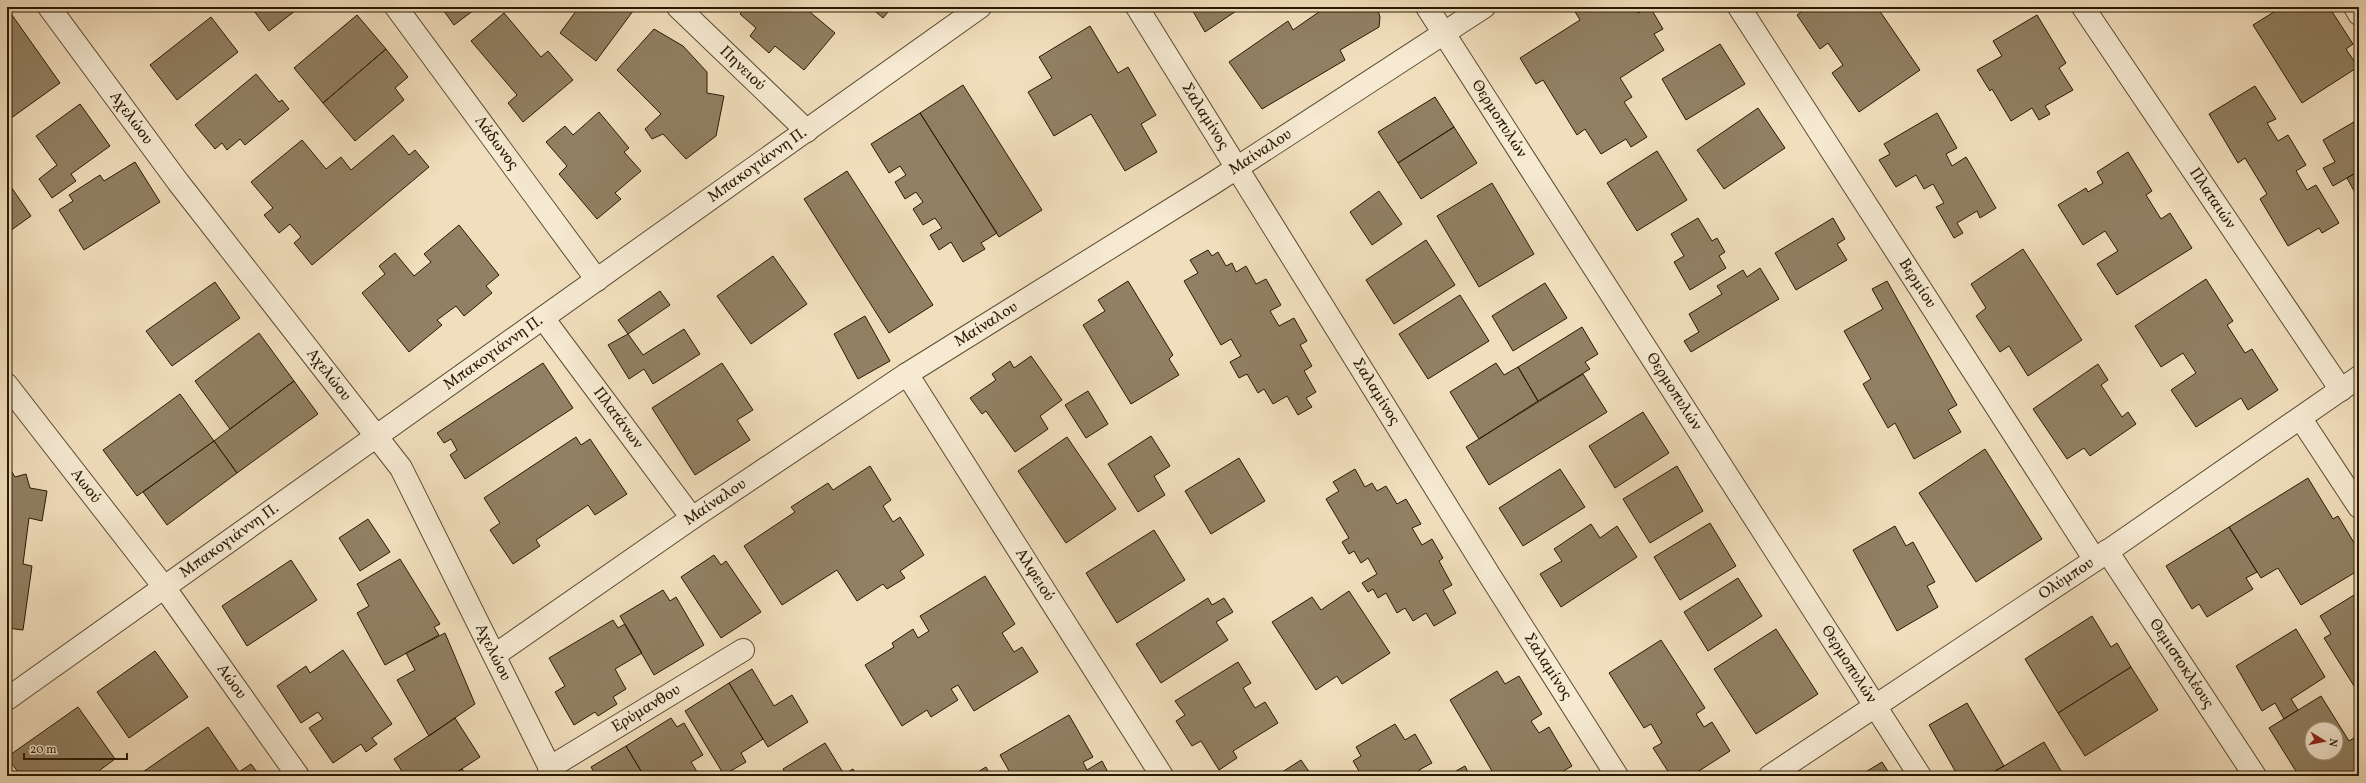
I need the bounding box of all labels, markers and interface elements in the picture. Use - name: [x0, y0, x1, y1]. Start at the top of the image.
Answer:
- street label: Πηνειού: [714, 41, 770, 96]
- street label: Θερμοπυλών: [1466, 76, 1532, 163]
- street label: Σαλαμίνος: [1176, 79, 1234, 154]
- street label: Αχελώου: [104, 87, 158, 150]
- street label: Λάδωνος: [469, 111, 524, 175]
- street label: Μπακογιάννη Π.: [703, 122, 812, 208]
- street label: Μαίναλου: [1225, 124, 1297, 181]
- street label: Πλαταιών: [2183, 163, 2241, 234]
- street label: Βερμίου: [1893, 254, 1942, 313]
- street label: Μαίναλου: [950, 296, 1022, 353]
- street label: Μπακογιάννη Π.: [439, 310, 548, 396]
- street label: Αχελώου: [301, 344, 356, 406]
- street label: Θερμοπυλών: [1640, 348, 1707, 435]
- street label: Σαλαμίνος: [1347, 354, 1405, 430]
- street label: Πλατάνων: [587, 383, 648, 454]
- street label: Αωού: [65, 464, 106, 508]
- street label: Μαίναλου: [680, 473, 751, 531]
- street label: Μπακογιάννη Π.: [175, 498, 284, 584]
- street label: Αλφειού: [1009, 544, 1060, 606]
- street label: Ολύμπου: [2034, 552, 2099, 605]
- street label: Θεμιστοκλέους: [2144, 614, 2219, 713]
- street label: Αχελώου: [469, 620, 516, 685]
- street label: Θερμοπυλών: [1815, 621, 1882, 708]
- street label: Σαλαμίνος: [1518, 629, 1577, 704]
- street label: Αώου: [211, 660, 252, 704]
- street label: Ερύμανθου: [608, 679, 685, 738]
- north arrow: [2304, 721, 2344, 761]
- scale bar: [24, 735, 127, 761]
- text: N: [2324, 737, 2340, 748]
- text: 20 m: [30, 742, 57, 758]

